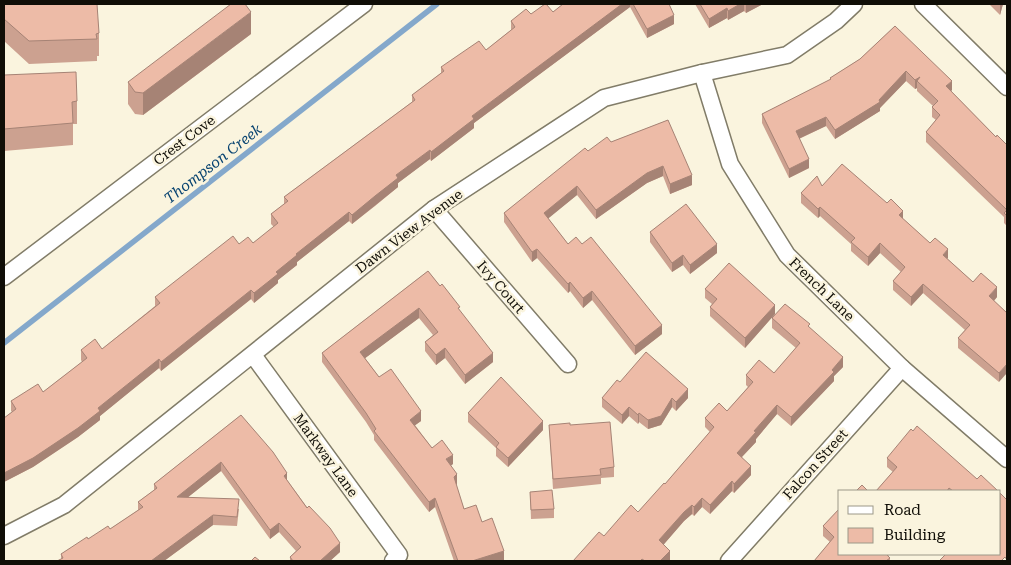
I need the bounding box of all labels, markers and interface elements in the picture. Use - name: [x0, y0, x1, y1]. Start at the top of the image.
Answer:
- street label: Crest Cove: [150, 112, 218, 168]
- water label: Thompson Creek: [161, 120, 266, 208]
- street label: Dawn View Avenue: [353, 185, 466, 276]
- street label: French Lane: [786, 254, 858, 324]
- street label: Ivy Court: [474, 258, 528, 316]
- street label: Markway Lane: [290, 410, 362, 500]
- street label: Falcon Street: [779, 426, 851, 502]
- legend: [838, 490, 1001, 555]
- text: Road: [884, 501, 921, 519]
- text: Building: [884, 526, 946, 544]

